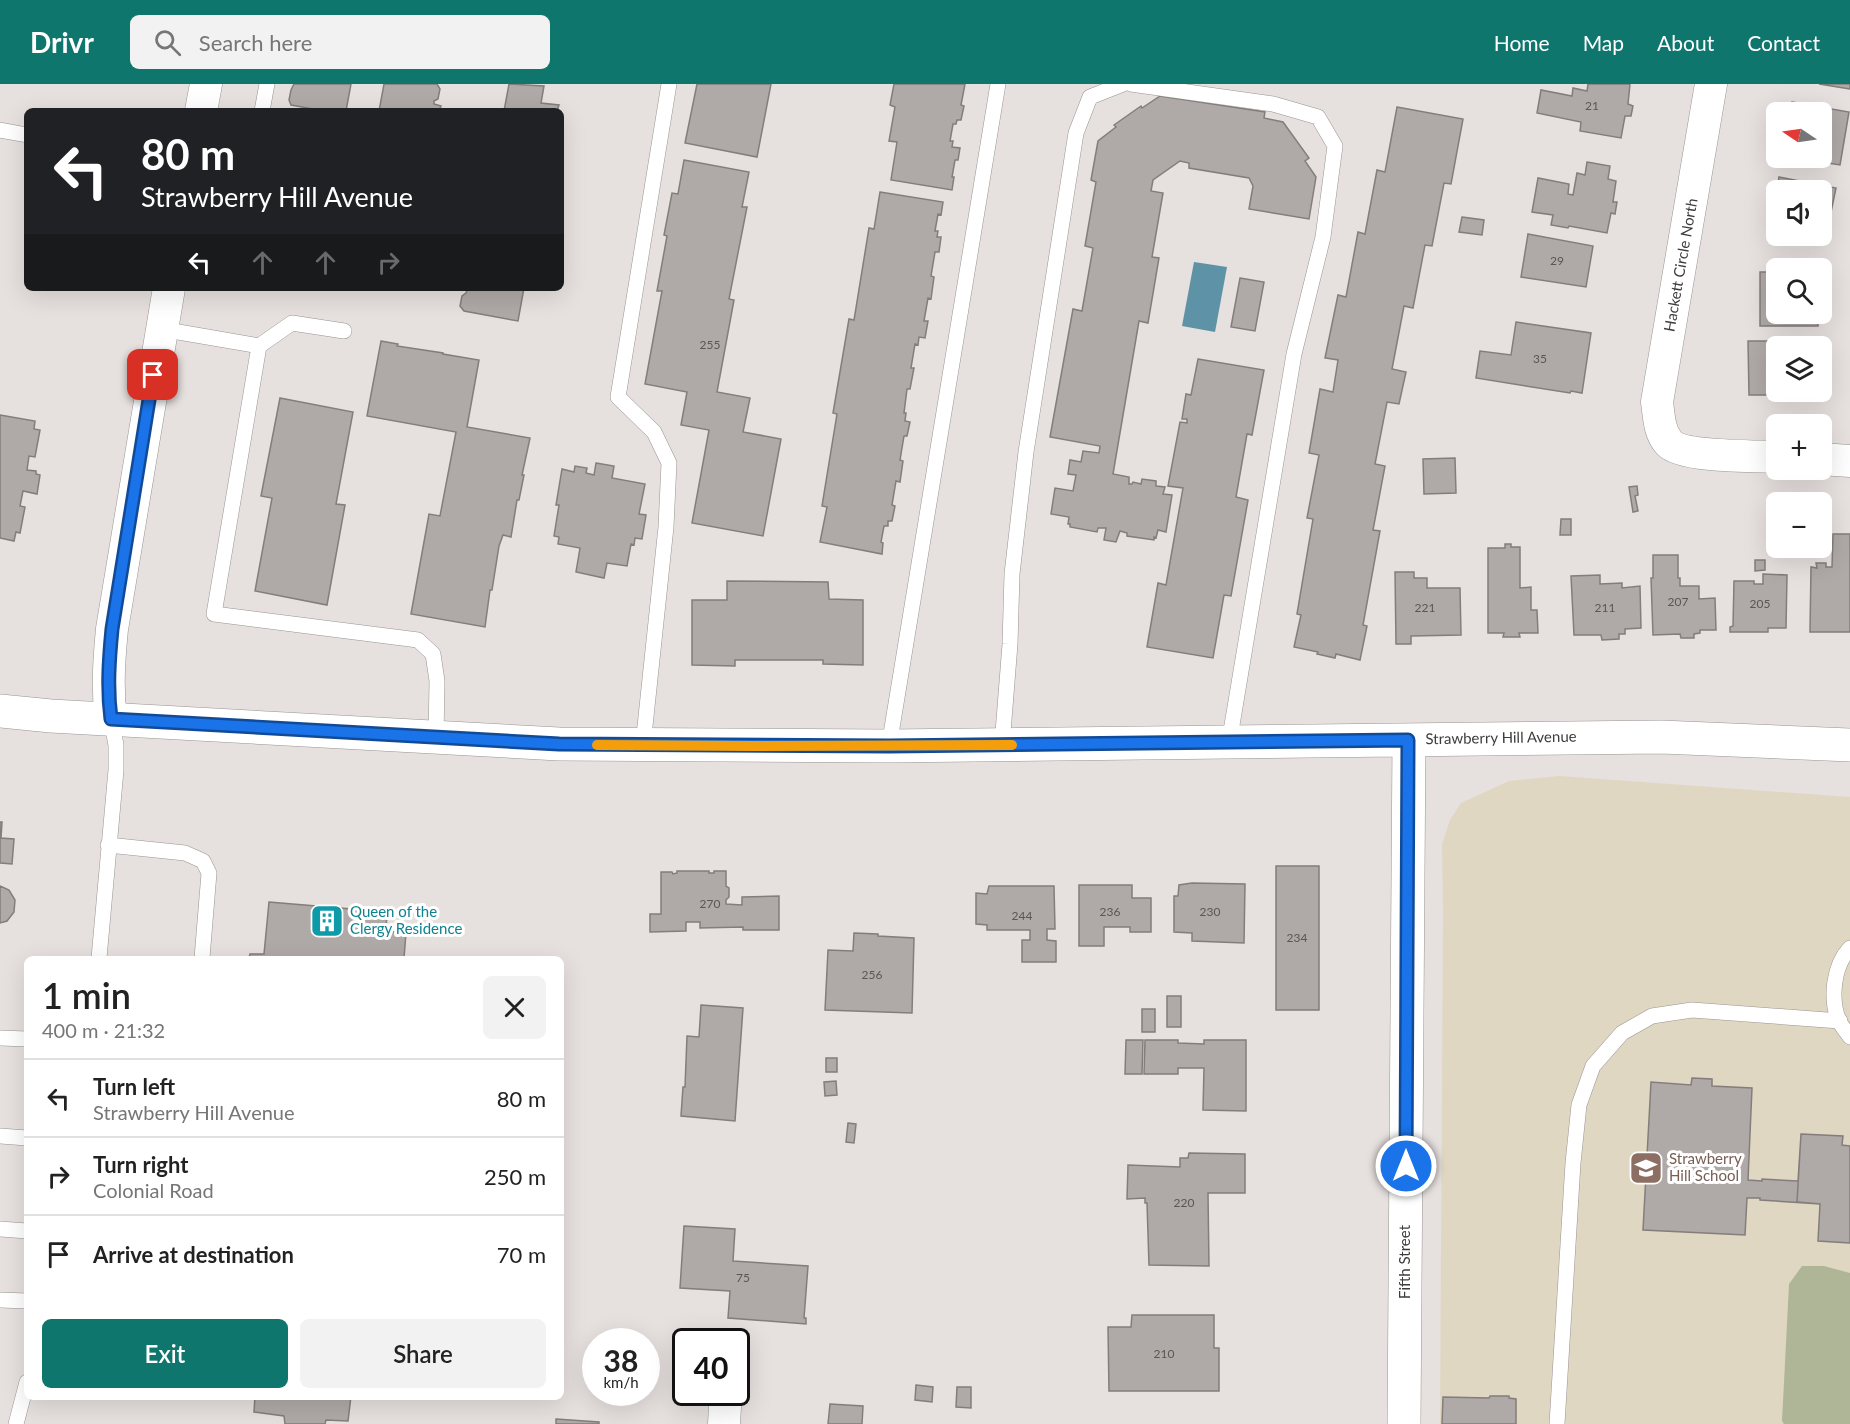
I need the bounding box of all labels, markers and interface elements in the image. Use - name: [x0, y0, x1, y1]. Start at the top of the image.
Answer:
- search box: [130, 15, 550, 69]
- text: Drivr: [30, 25, 94, 59]
- icon: search: [151, 26, 184, 59]
- text: Search here: [199, 29, 312, 56]
- text: Home: [1494, 30, 1550, 55]
- text: Map: [1583, 30, 1624, 55]
- text: About: [1657, 30, 1714, 55]
- text: Contact: [1747, 30, 1820, 55]
- house number: 21: [1585, 98, 1599, 113]
- north arrow: [1766, 102, 1832, 168]
- map controls: [1766, 102, 1832, 558]
- text: 80 m: [141, 129, 235, 179]
- icon: left: [42, 132, 120, 210]
- text: Strawberry Hill Avenue: [141, 180, 413, 213]
- button: sound: [1766, 180, 1832, 246]
- street label: Hackett Circle North: [1659, 197, 1701, 333]
- icon: left: [183, 246, 216, 279]
- icon: ahead: [246, 246, 279, 279]
- icon: ahead: [309, 246, 342, 279]
- icon: right: [372, 246, 405, 279]
- house number: 29: [1550, 253, 1564, 268]
- button: search: [1766, 258, 1832, 324]
- button: layers: [1766, 336, 1832, 402]
- house number: 255: [700, 337, 720, 352]
- pin: [127, 349, 178, 400]
- house number: 35: [1533, 351, 1547, 366]
- icon: arrive: [136, 358, 169, 391]
- button: +: [1766, 414, 1832, 480]
- button: −: [1766, 492, 1832, 558]
- house number: 207: [1668, 594, 1688, 609]
- house number: 205: [1750, 596, 1770, 611]
- house number: 221: [1415, 600, 1435, 615]
- house number: 211: [1595, 600, 1615, 615]
- street label: Strawberry Hill Avenue: [1425, 727, 1577, 747]
- house number: 270: [700, 896, 720, 911]
- place label: Queen of the Clergy Residence: [350, 902, 462, 937]
- building icon: Queen of the Clergy Residence: [309, 903, 345, 939]
- house number: 236: [1100, 904, 1120, 919]
- house number: 230: [1200, 904, 1220, 919]
- house number: 244: [1012, 908, 1032, 923]
- house number: 234: [1287, 930, 1307, 945]
- house number: 256: [862, 967, 882, 982]
- text: 1 min: [42, 973, 131, 1017]
- button: close: [483, 976, 546, 1039]
- text: 400 m · 21:32: [42, 1018, 165, 1042]
- text: Turn left: [93, 1073, 175, 1100]
- icon: left: [42, 1082, 75, 1115]
- text: 80 m: [497, 1085, 546, 1112]
- text: Strawberry Hill Avenue: [93, 1100, 295, 1124]
- position arrow: [1374, 1134, 1438, 1198]
- place label: Strawberry Hill School: [1669, 1149, 1742, 1184]
- school or university icon: Strawberry Hill School: [1628, 1150, 1664, 1186]
- text: Turn right: [93, 1151, 188, 1178]
- icon: right: [42, 1160, 75, 1193]
- text: 250 m: [484, 1163, 546, 1190]
- text: Colonial Road: [93, 1178, 214, 1202]
- house number: 220: [1174, 1195, 1194, 1210]
- street label: Fifth Street: [1395, 1224, 1413, 1299]
- icon: arrive: [42, 1238, 75, 1271]
- text: Arrive at destination: [93, 1241, 294, 1268]
- text: 70 m: [497, 1241, 546, 1268]
- house number: 75: [736, 1270, 750, 1285]
- button: Exit: [42, 1319, 288, 1388]
- button: Share: [300, 1319, 546, 1388]
- speed limit sign: 40: [672, 1328, 750, 1406]
- text: 38: [604, 1342, 638, 1378]
- house number: 210: [1154, 1346, 1174, 1361]
- text: km/h: [603, 1373, 639, 1391]

